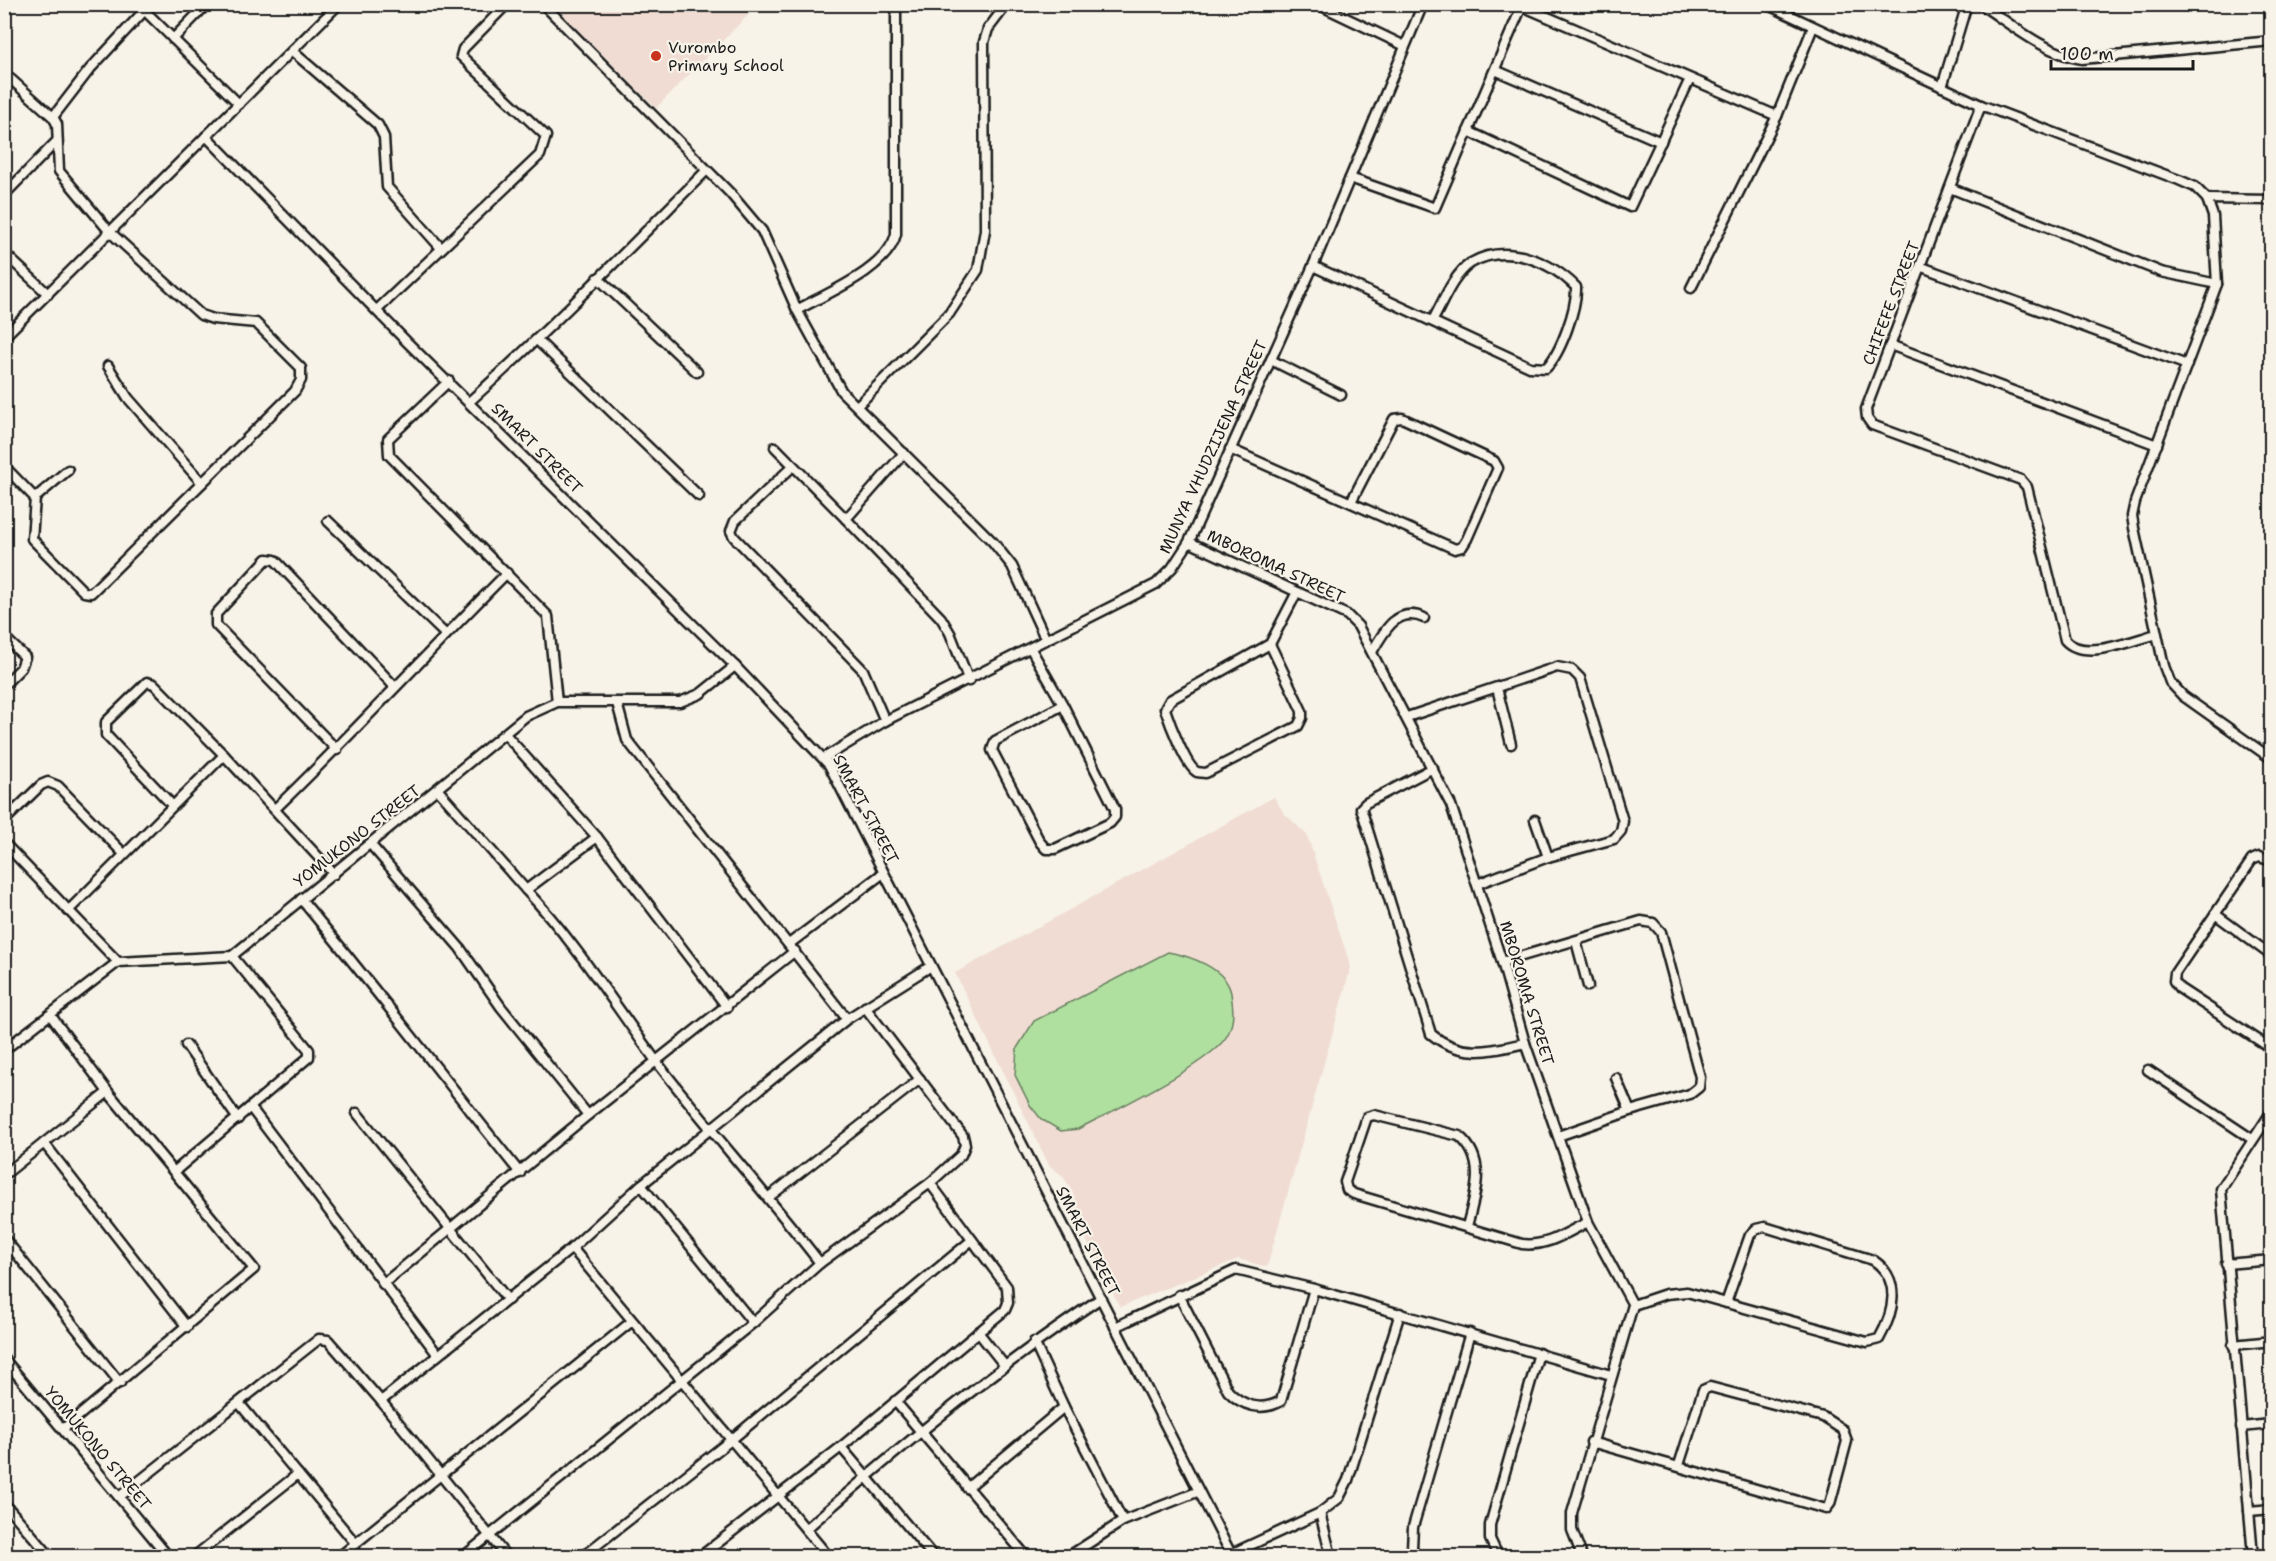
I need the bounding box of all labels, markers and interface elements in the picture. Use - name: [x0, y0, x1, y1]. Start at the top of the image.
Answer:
- scale bar: [2051, 33, 2194, 71]
- place label: Vurombo Primary School: [668, 37, 784, 76]
- text: 100 m: [2060, 42, 2114, 66]
- marker: Vurombo Primary School: [649, 49, 663, 63]
- street label: CHIFEFE STREET: [1858, 238, 1924, 368]
- street label: MUNYA VHUDZIJENA STREET: [1154, 337, 1272, 557]
- street label: SMART STREET: [487, 398, 587, 498]
- street label: MBOROMA STREET: [1204, 525, 1348, 607]
- street label: SMART STREET: [828, 751, 904, 867]
- street label: YOMUKONO STREET: [289, 780, 425, 892]
- street label: MBOROMA STREET: [1495, 918, 1559, 1068]
- street label: SMART STREET: [1051, 1183, 1125, 1300]
- street label: YOMUKONO STREET: [40, 1382, 156, 1514]

